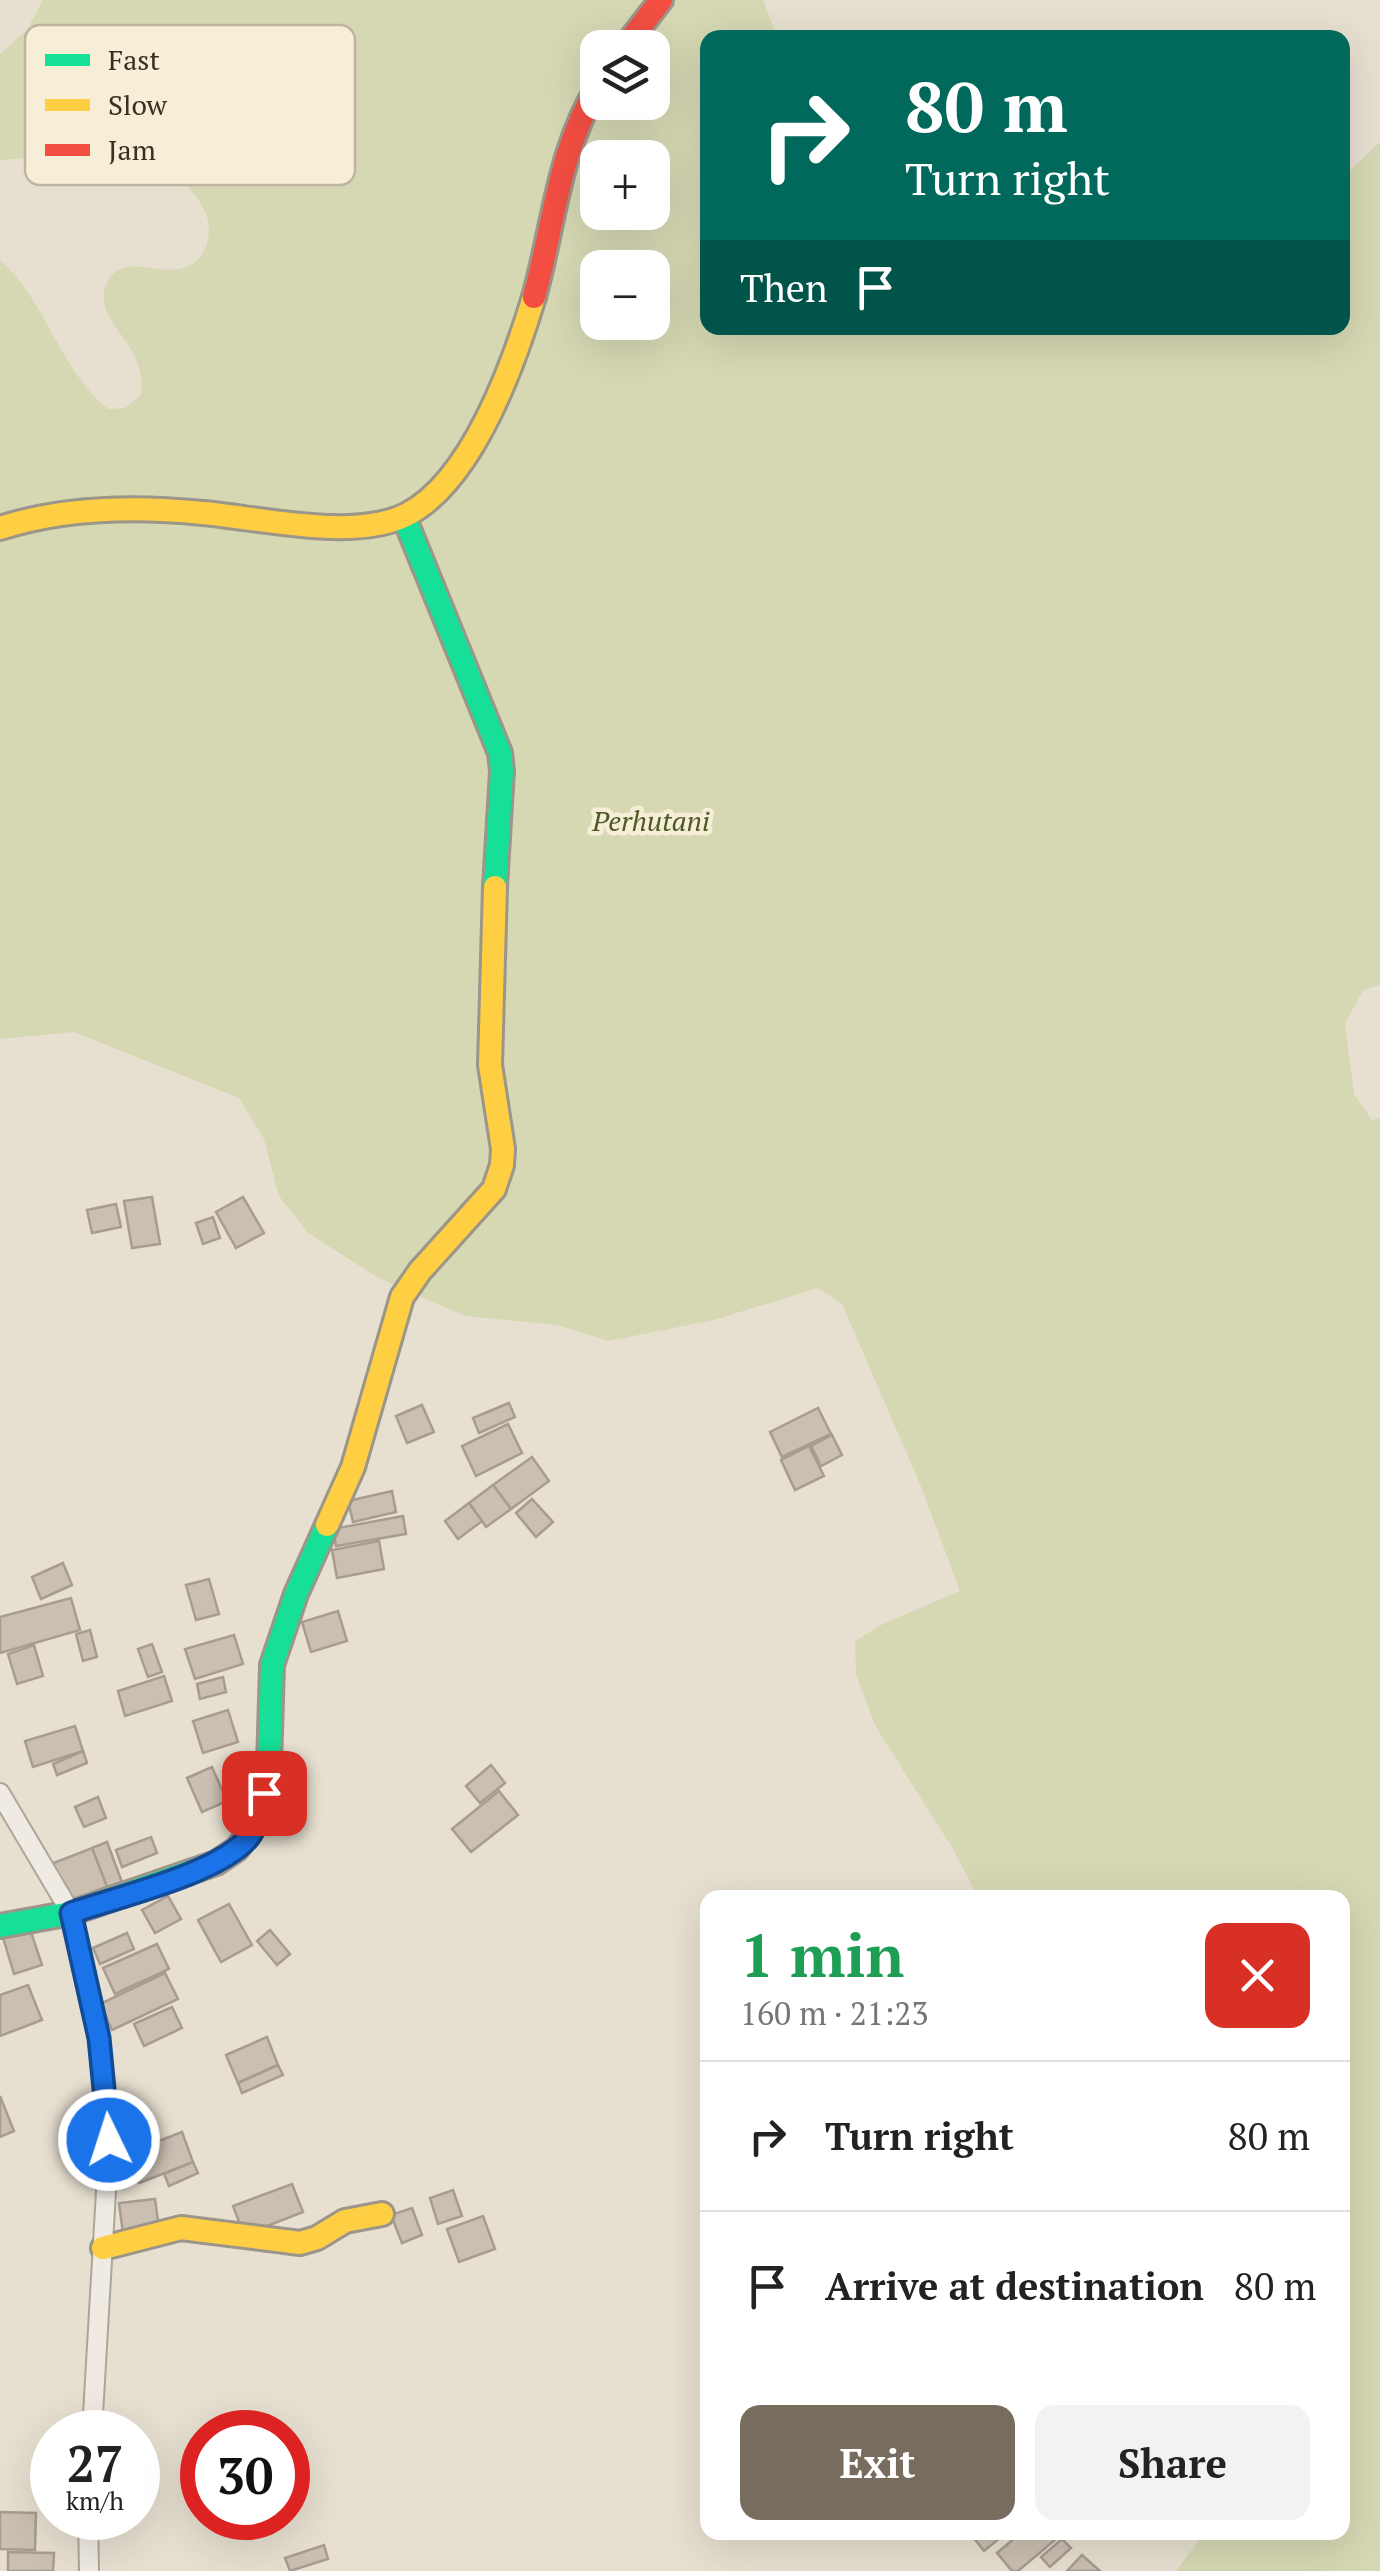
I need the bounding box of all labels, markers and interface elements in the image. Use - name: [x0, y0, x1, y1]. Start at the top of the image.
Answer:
- legend: [25, 25, 355, 185]
- map controls: [580, 30, 670, 340]
- button: layers: [580, 30, 670, 120]
- text: Fast: [108, 41, 160, 78]
- text: 80 m: [905, 59, 1068, 152]
- icon: right: [740, 70, 870, 200]
- text: Slow: [108, 86, 168, 123]
- text: Jam: [108, 131, 156, 168]
- button: +: [580, 140, 670, 230]
- text: Turn right: [905, 148, 1110, 208]
- button: −: [580, 250, 670, 340]
- icon: arrive: [848, 260, 903, 315]
- text: Then: [740, 263, 828, 313]
- park label: Perhutani: [591, 802, 710, 839]
- pin: [222, 1751, 307, 1836]
- icon: arrive: [237, 1766, 292, 1821]
- text: 1 min: [740, 1915, 904, 1994]
- button: close: [1205, 1923, 1310, 2028]
- text: 160 m · 21:23: [740, 1992, 928, 2034]
- position arrow: [57, 2088, 161, 2192]
- icon: right: [740, 2109, 795, 2164]
- text: Turn right: [825, 2111, 1014, 2161]
- text: 80 m: [1227, 2111, 1310, 2161]
- icon: arrive: [740, 2259, 795, 2314]
- text: Arrive at destination: [825, 2261, 1204, 2311]
- text: 80 m: [1234, 2261, 1316, 2311]
- button: Exit: [740, 2405, 1015, 2520]
- button: Share: [1035, 2405, 1310, 2520]
- speed limit sign: 30: [180, 2410, 310, 2540]
- text: 27: [67, 2430, 123, 2496]
- text: km/h: [66, 2484, 124, 2517]

